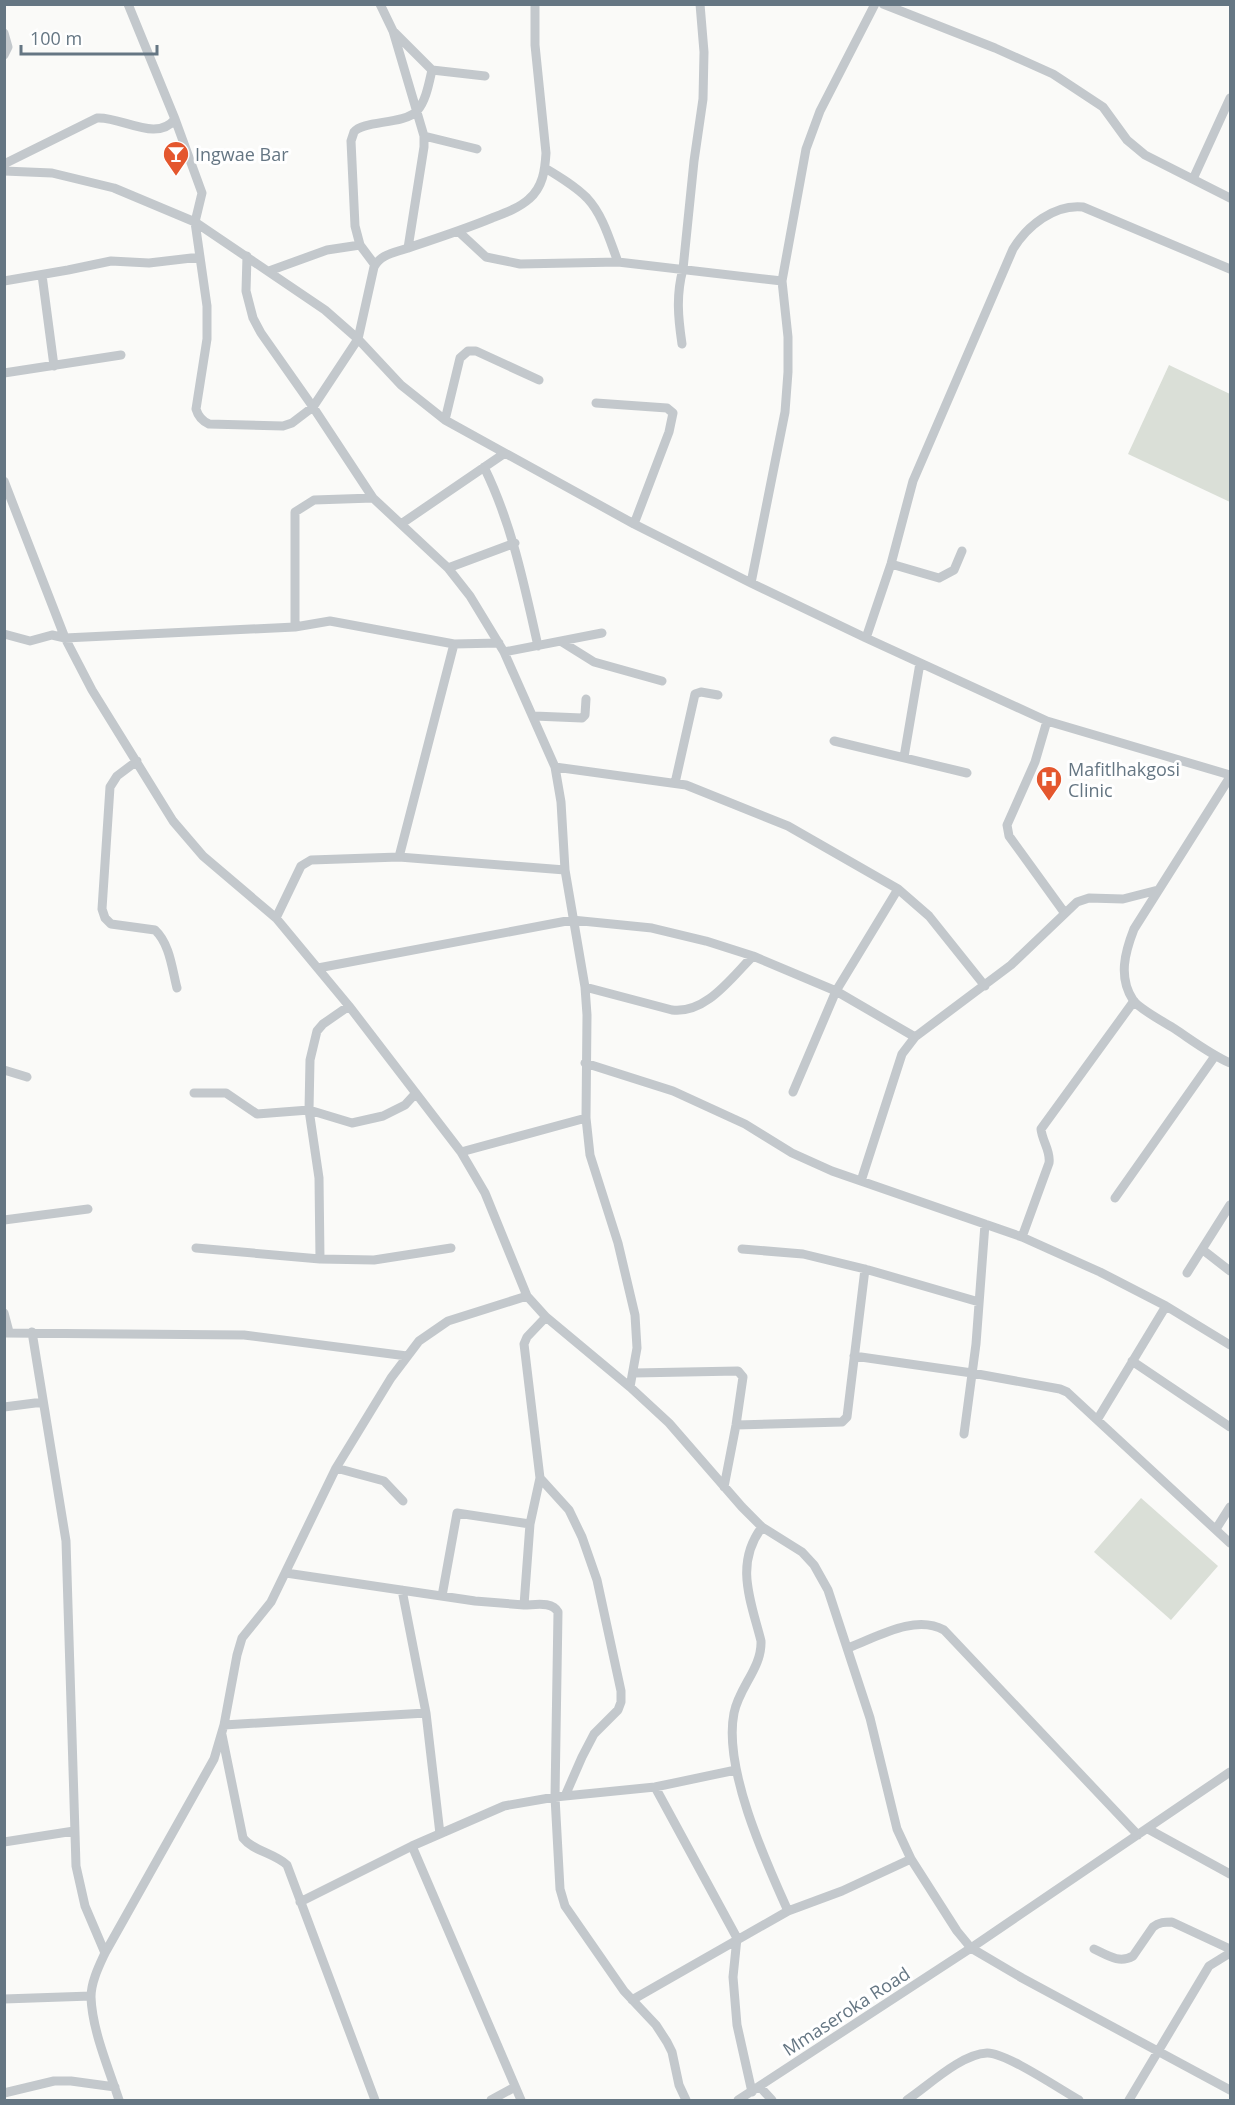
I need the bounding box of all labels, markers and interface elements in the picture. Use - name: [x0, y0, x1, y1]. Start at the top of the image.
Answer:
- scale bar: [21, 18, 158, 56]
- text: 100 m: [30, 26, 82, 50]
- bar icon: Ingwae Bar: [161, 139, 191, 177]
- place label: Ingwae Bar: [195, 142, 289, 166]
- place label: Mafitlhakgosi Clinic: [1068, 757, 1180, 802]
- hospital icon: Mafitlhakgosi Clinic: [1034, 764, 1064, 802]
- street label: Mmaseroka Road: [778, 1961, 914, 2061]

